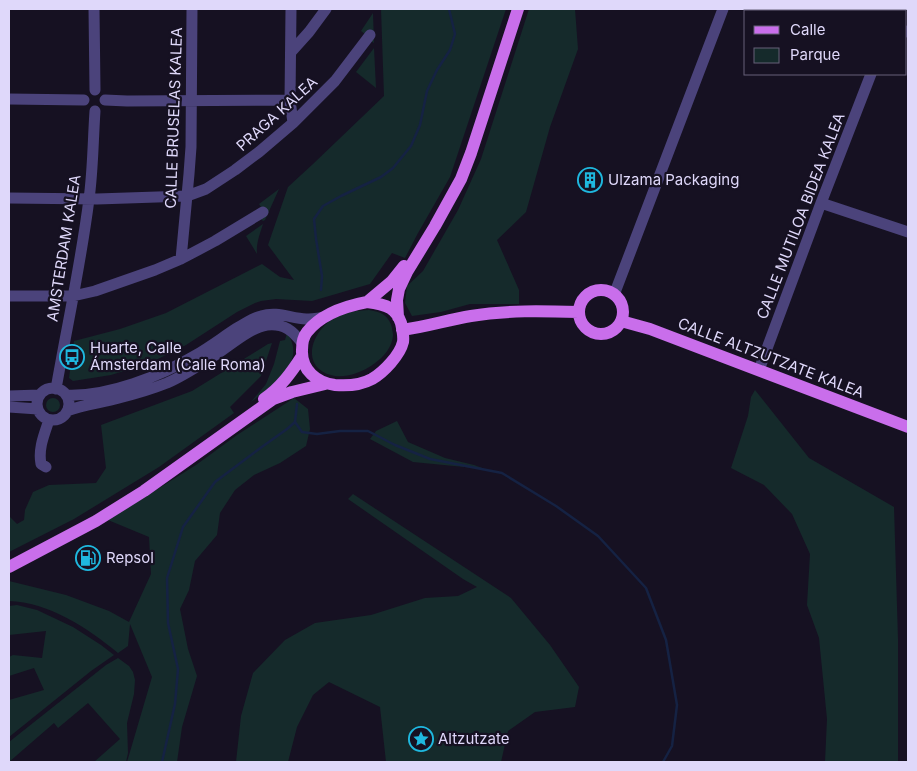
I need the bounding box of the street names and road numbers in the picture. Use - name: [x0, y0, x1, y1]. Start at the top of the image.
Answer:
- street label: CALLE BRUSELAS KALEA: [161, 27, 186, 209]
- street label: PRAGA KALEA: [232, 72, 321, 155]
- street label: CALLE MUTILOA BIDEA KALEA: [752, 110, 849, 322]
- street label: AMSTERDAM KALEA: [43, 173, 85, 323]
- street label: CALLE ALTZUTZATE KALEA: [675, 313, 867, 402]

